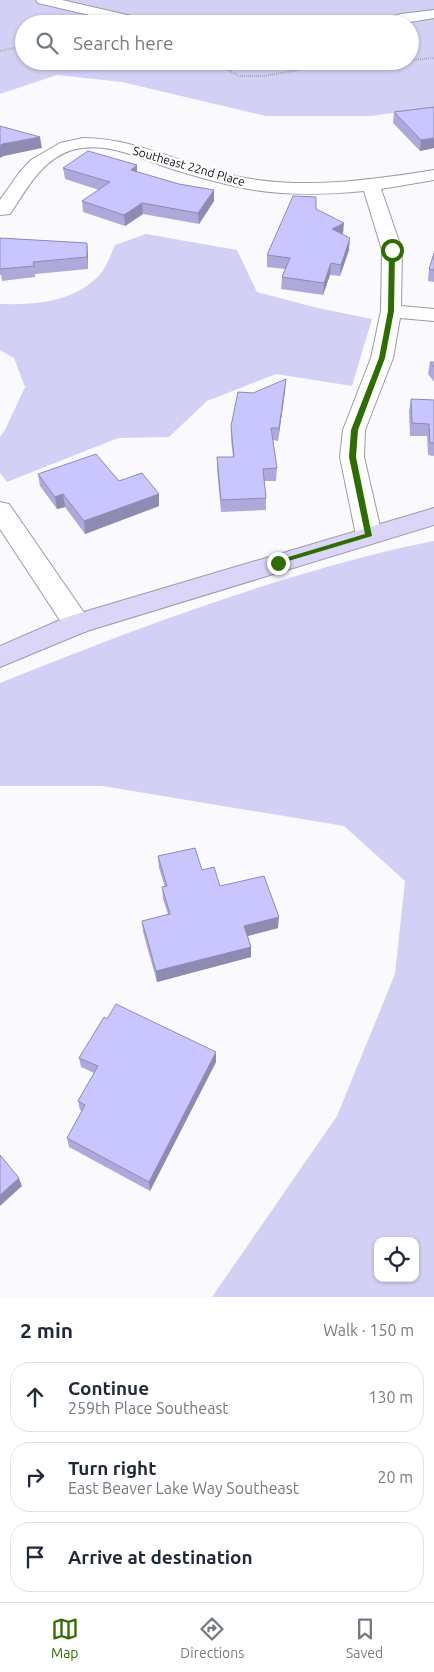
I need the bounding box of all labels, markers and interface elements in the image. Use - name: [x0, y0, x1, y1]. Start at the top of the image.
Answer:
- search box: [15, 15, 419, 70]
- icon: search: [33, 29, 61, 57]
- text: Search here: [73, 32, 173, 54]
- street label: Southeast 22nd Place: [131, 144, 247, 188]
- route start: [381, 239, 404, 262]
- route end: [267, 552, 290, 575]
- map controls: [374, 1237, 419, 1282]
- button: locate: [374, 1237, 419, 1282]
- text: 2 min: [20, 1318, 73, 1342]
- text: Walk · 150 m: [323, 1321, 414, 1339]
- text: Continue: [68, 1377, 149, 1399]
- icon: ahead: [21, 1383, 49, 1411]
- text: 130 m: [368, 1388, 413, 1406]
- text: 259th Place Southeast: [68, 1399, 229, 1417]
- text: Turn right: [68, 1457, 156, 1479]
- icon: right: [21, 1463, 49, 1491]
- text: 20 m: [377, 1468, 413, 1486]
- text: East Beaver Lake Way Southeast: [68, 1479, 299, 1497]
- icon: arrive: [21, 1543, 49, 1571]
- text: Arrive at destination: [68, 1546, 253, 1568]
- tab: Map: [51, 1615, 79, 1661]
- tab: Directions: [180, 1615, 244, 1661]
- tab: Saved: [346, 1615, 383, 1661]

